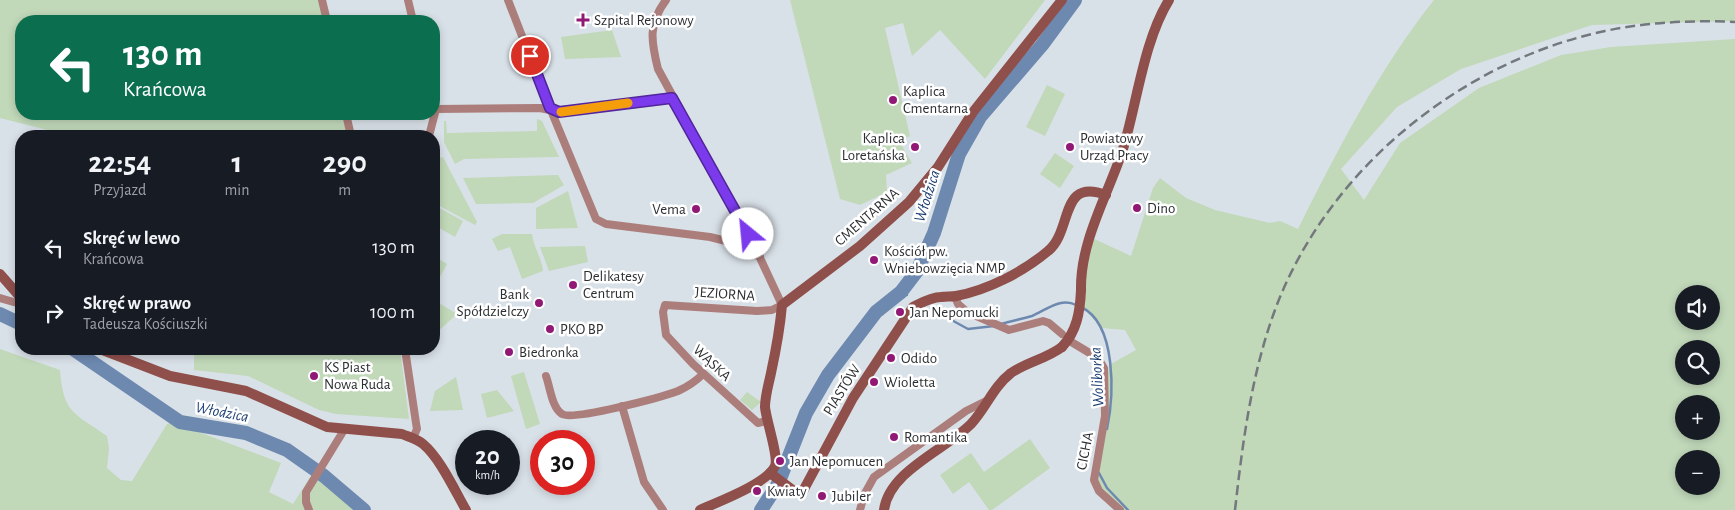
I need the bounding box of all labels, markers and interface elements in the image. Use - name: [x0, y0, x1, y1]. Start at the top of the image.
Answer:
- marker: Szpital Rejonowy: [576, 13, 590, 27]
- place label: Szpital Rejonowy: [594, 13, 694, 28]
- icon: left: [40, 35, 105, 100]
- pin: [509, 35, 551, 77]
- text: 130 m: [123, 37, 202, 72]
- icon: arrive: [516, 42, 544, 70]
- text: Krańcowa: [123, 78, 207, 100]
- place label: Kaplica Cmentarna: [903, 84, 968, 116]
- marker: Kaplica Cmentarna: [887, 94, 899, 106]
- place label: Kaplica Loretańska: [842, 131, 905, 163]
- place label: Powiatowy Urząd Pracy: [1080, 131, 1149, 163]
- marker: Kaplica Loretańska: [909, 141, 921, 153]
- marker: Powiatowy Urząd Pracy: [1064, 141, 1076, 153]
- text: 22:54: [88, 148, 151, 178]
- text: 1: [232, 148, 242, 178]
- text: 290: [323, 148, 367, 178]
- water label: Włodzica: [911, 168, 943, 224]
- text: Przyjazd: [93, 182, 146, 198]
- text: min: [225, 182, 249, 198]
- text: m: [338, 182, 351, 198]
- street label: CMENTARNA: [832, 185, 902, 249]
- place label: Dino: [1147, 201, 1175, 216]
- place label: Vema: [652, 202, 686, 217]
- marker: Dino: [1131, 202, 1143, 214]
- marker: Vema: [690, 203, 702, 215]
- position arrow: [721, 207, 773, 259]
- text: Skręć w lewo: [83, 229, 180, 248]
- icon: left: [40, 234, 68, 262]
- text: 130 m: [372, 238, 415, 257]
- place label: Kościół pw. Wniebowzięcia NMP: [884, 244, 1006, 276]
- text: Krańcowa: [83, 251, 144, 267]
- marker: Kościół pw. Wniebowzięcia NMP: [868, 254, 880, 266]
- place label: Delikatesy Centrum: [583, 269, 644, 301]
- marker: Delikatesy Centrum: [567, 279, 579, 291]
- street label: JEZIORNA: [694, 284, 756, 304]
- map controls: [1675, 285, 1720, 495]
- button: sound: [1675, 285, 1720, 330]
- place label: Bank Spółdzielczy: [456, 287, 530, 319]
- text: Skręć w prawo: [83, 294, 191, 313]
- marker: Bank Spółdzielczy: [533, 297, 545, 309]
- icon: right: [40, 299, 68, 327]
- text: 100 m: [370, 303, 415, 322]
- place label: Jan Nepomucki: [910, 305, 999, 320]
- marker: Jan Nepomucki: [894, 306, 906, 318]
- text: Tadeusza Kościuszki: [83, 316, 208, 332]
- place label: PKO BP: [560, 322, 604, 337]
- marker: PKO BP: [544, 323, 556, 335]
- button: search: [1675, 340, 1720, 385]
- street label: WĄSKA: [690, 342, 734, 384]
- place label: Biedronka: [519, 345, 579, 360]
- marker: Biedronka: [503, 346, 515, 358]
- water label: Woliborka: [1087, 347, 1107, 407]
- place label: Odido: [901, 351, 937, 366]
- marker: Odido: [885, 352, 897, 364]
- place label: KS Piast Nowa Ruda: [324, 360, 391, 392]
- street label: PIASTÓW: [819, 360, 864, 418]
- marker: KS Piast Nowa Ruda: [308, 370, 320, 382]
- place label: Wioletta: [884, 375, 936, 390]
- marker: Wioletta: [868, 376, 880, 388]
- button: +: [1675, 395, 1720, 440]
- water label: Włodzica: [194, 399, 250, 425]
- speed limit sign: 30: [530, 430, 595, 495]
- place label: Romantika: [904, 430, 967, 445]
- street label: CICHA: [1074, 430, 1096, 471]
- marker: Romantika: [888, 431, 900, 443]
- text: 20: [475, 444, 500, 469]
- button: −: [1675, 450, 1720, 495]
- place label: Jan Nepomucen: [790, 454, 883, 469]
- marker: Jan Nepomucen: [774, 455, 786, 467]
- text: km/h: [475, 469, 500, 481]
- place label: Kwiaty: [767, 484, 807, 499]
- marker: Kwiaty: [751, 485, 763, 497]
- place label: Jubiler: [832, 489, 871, 504]
- marker: Jubiler: [816, 490, 828, 502]

